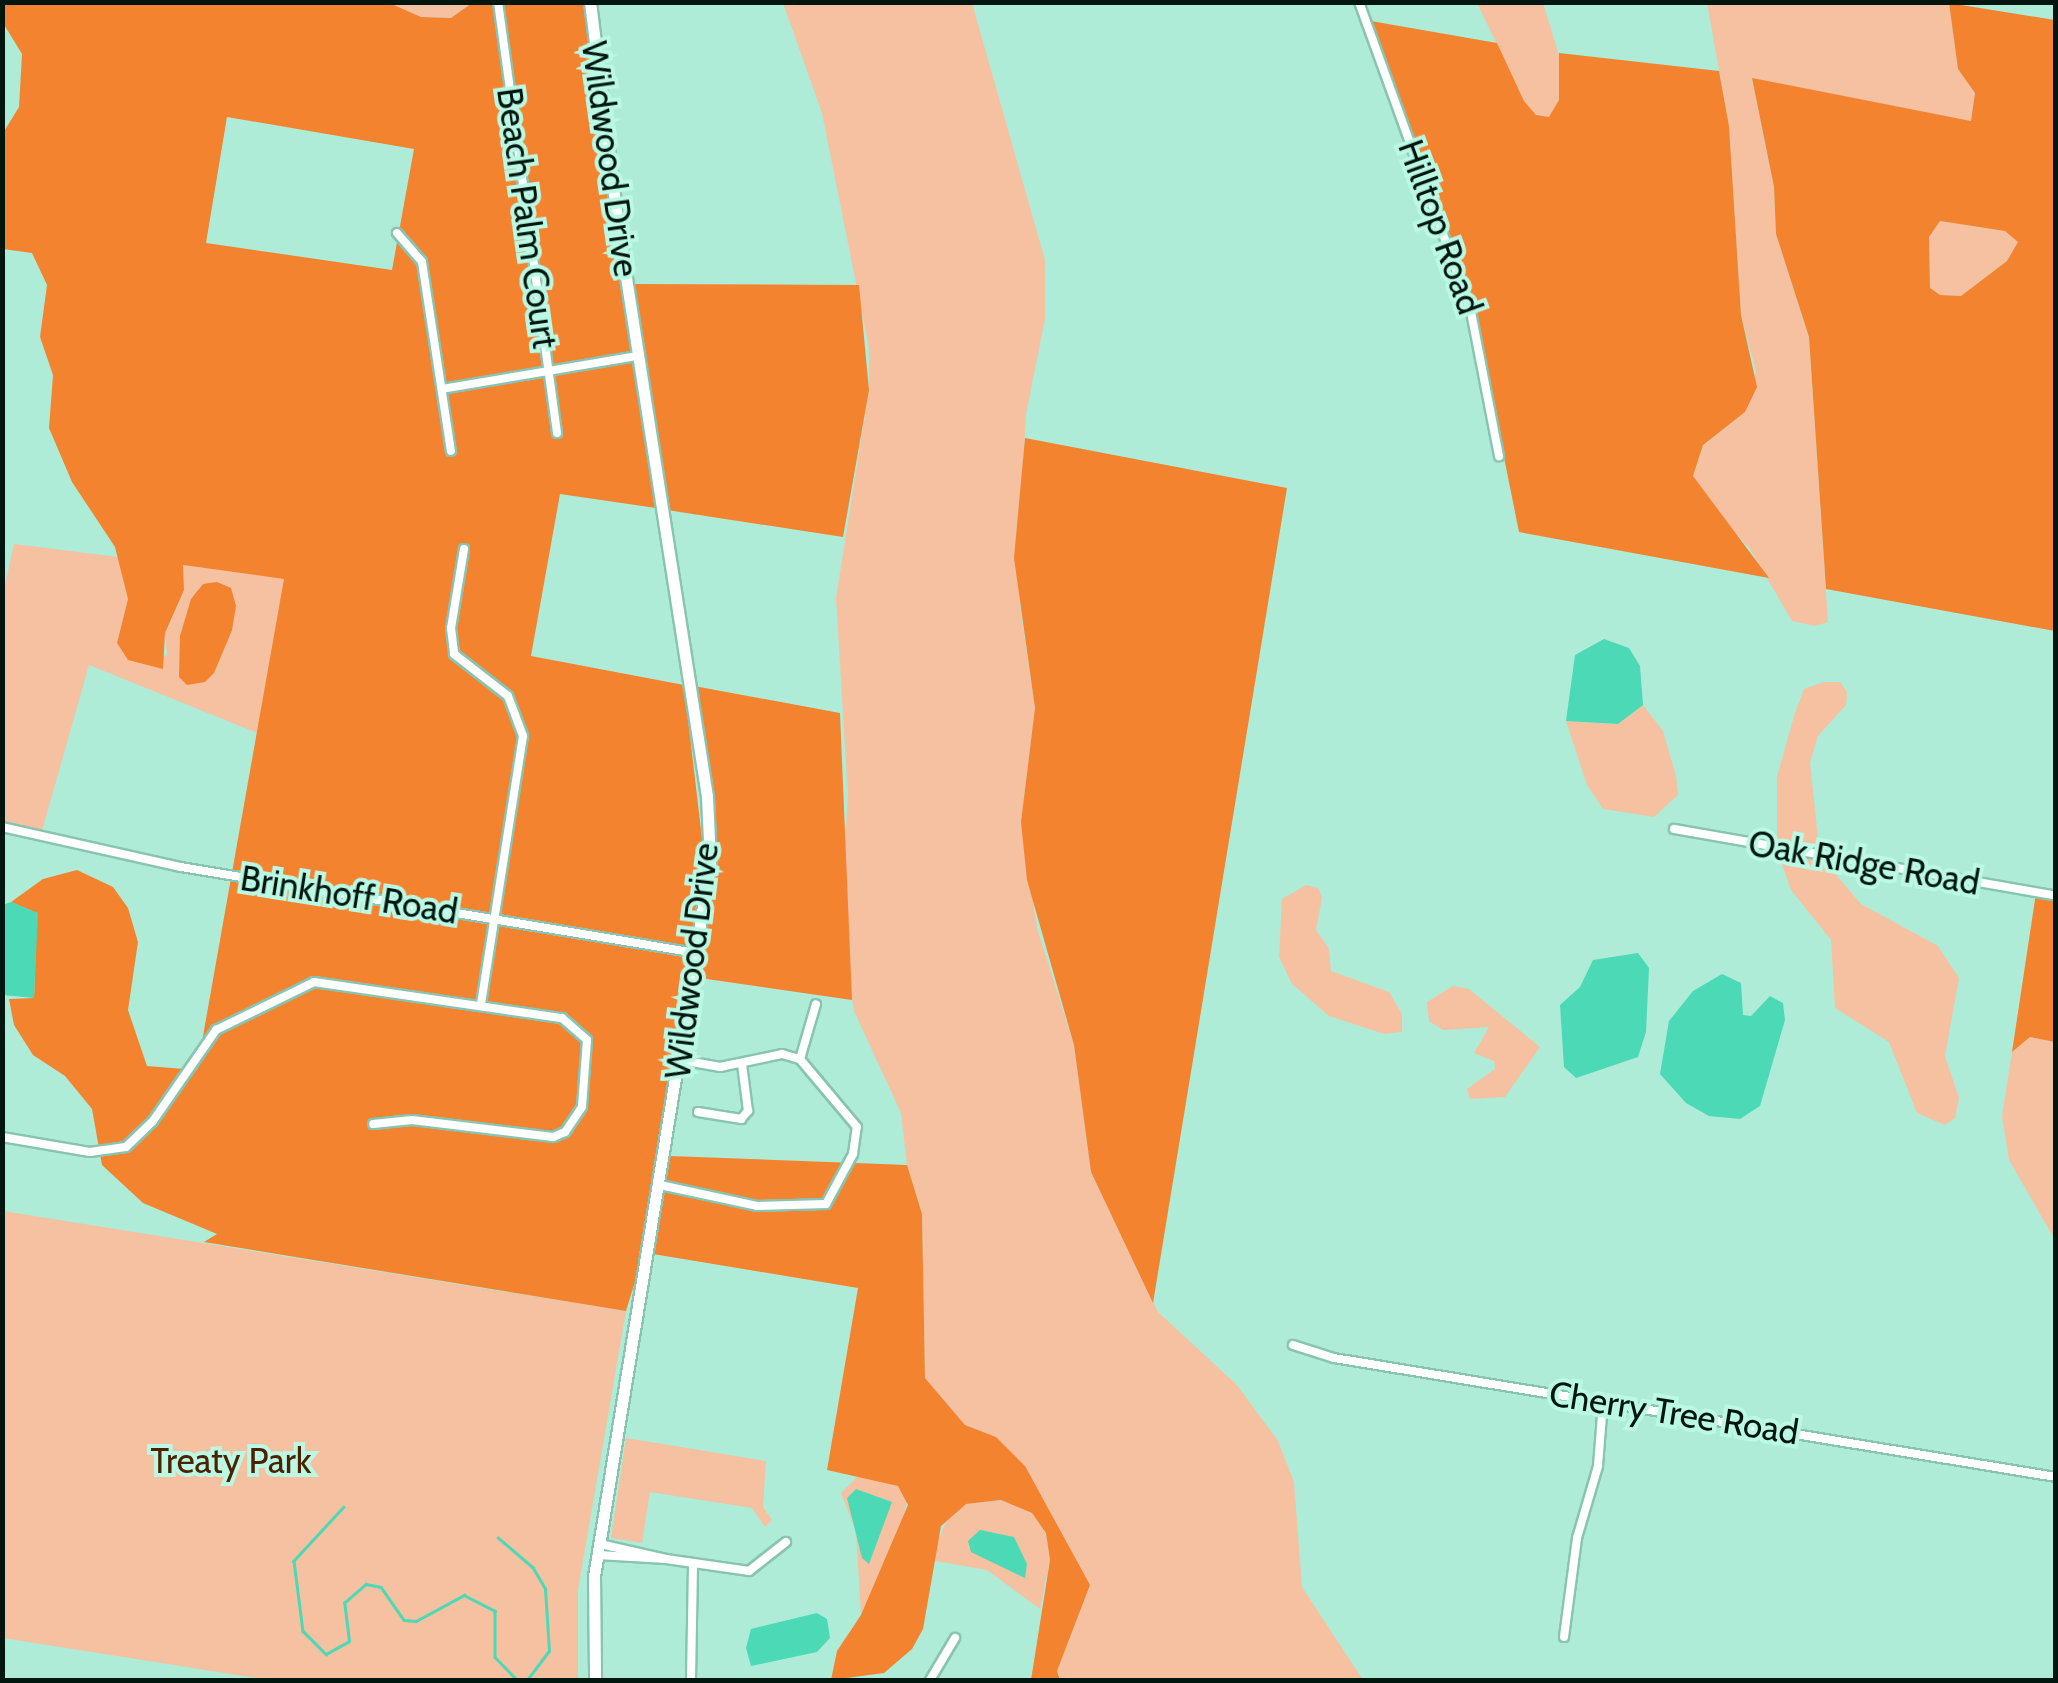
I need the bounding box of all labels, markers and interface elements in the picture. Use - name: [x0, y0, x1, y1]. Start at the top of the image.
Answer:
- street label: Wildwood Drive: [573, 39, 647, 279]
- street label: Beach Palm Court: [488, 85, 566, 351]
- street label: Hilltop Road: [1389, 134, 1491, 320]
- street label: Oak Ridge Road: [1745, 822, 1983, 904]
- street label: Wildwood Drive: [657, 841, 727, 1081]
- street label: Brinkhoff Road: [237, 857, 461, 933]
- street label: Cherry Tree Road: [1546, 1373, 1802, 1453]
- park label: Treaty Park: [151, 1440, 311, 1482]

